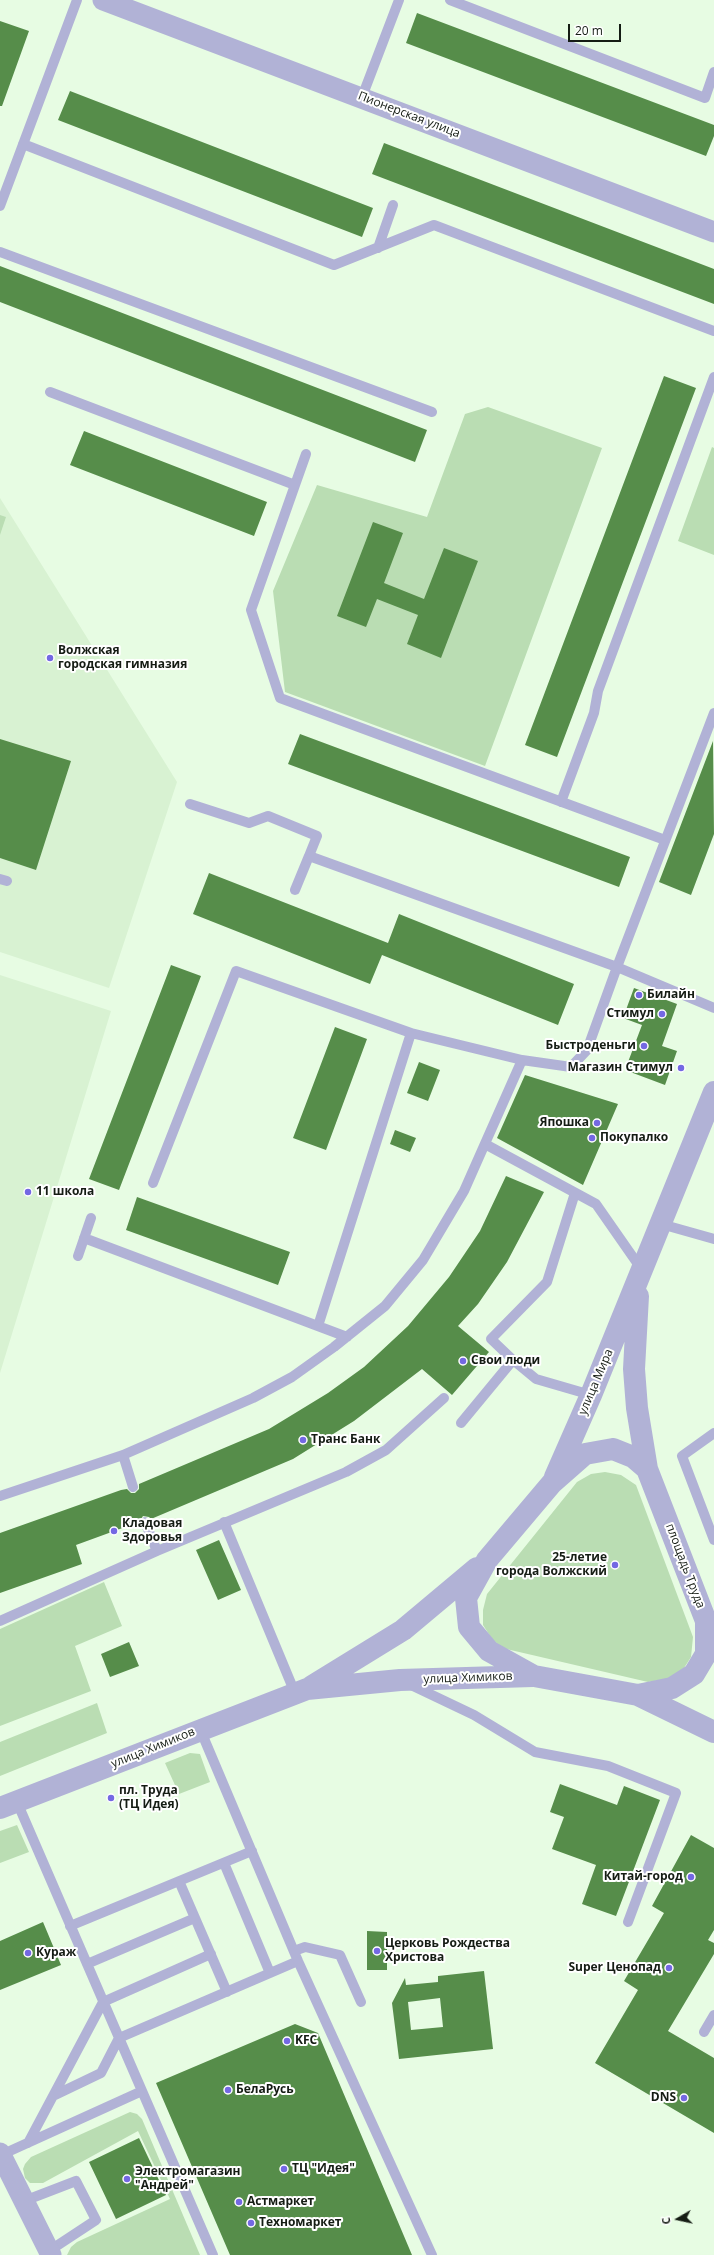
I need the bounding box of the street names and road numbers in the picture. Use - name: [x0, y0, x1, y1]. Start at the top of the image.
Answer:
- street label: Пионерская улица: [356, 89, 462, 141]
- street label: улица Мира: [576, 1347, 616, 1417]
- street label: площадь Труда: [662, 1522, 708, 1610]
- street label: улица Химиков: [423, 1669, 513, 1687]
- street label: улица Химиков: [109, 1725, 197, 1771]

